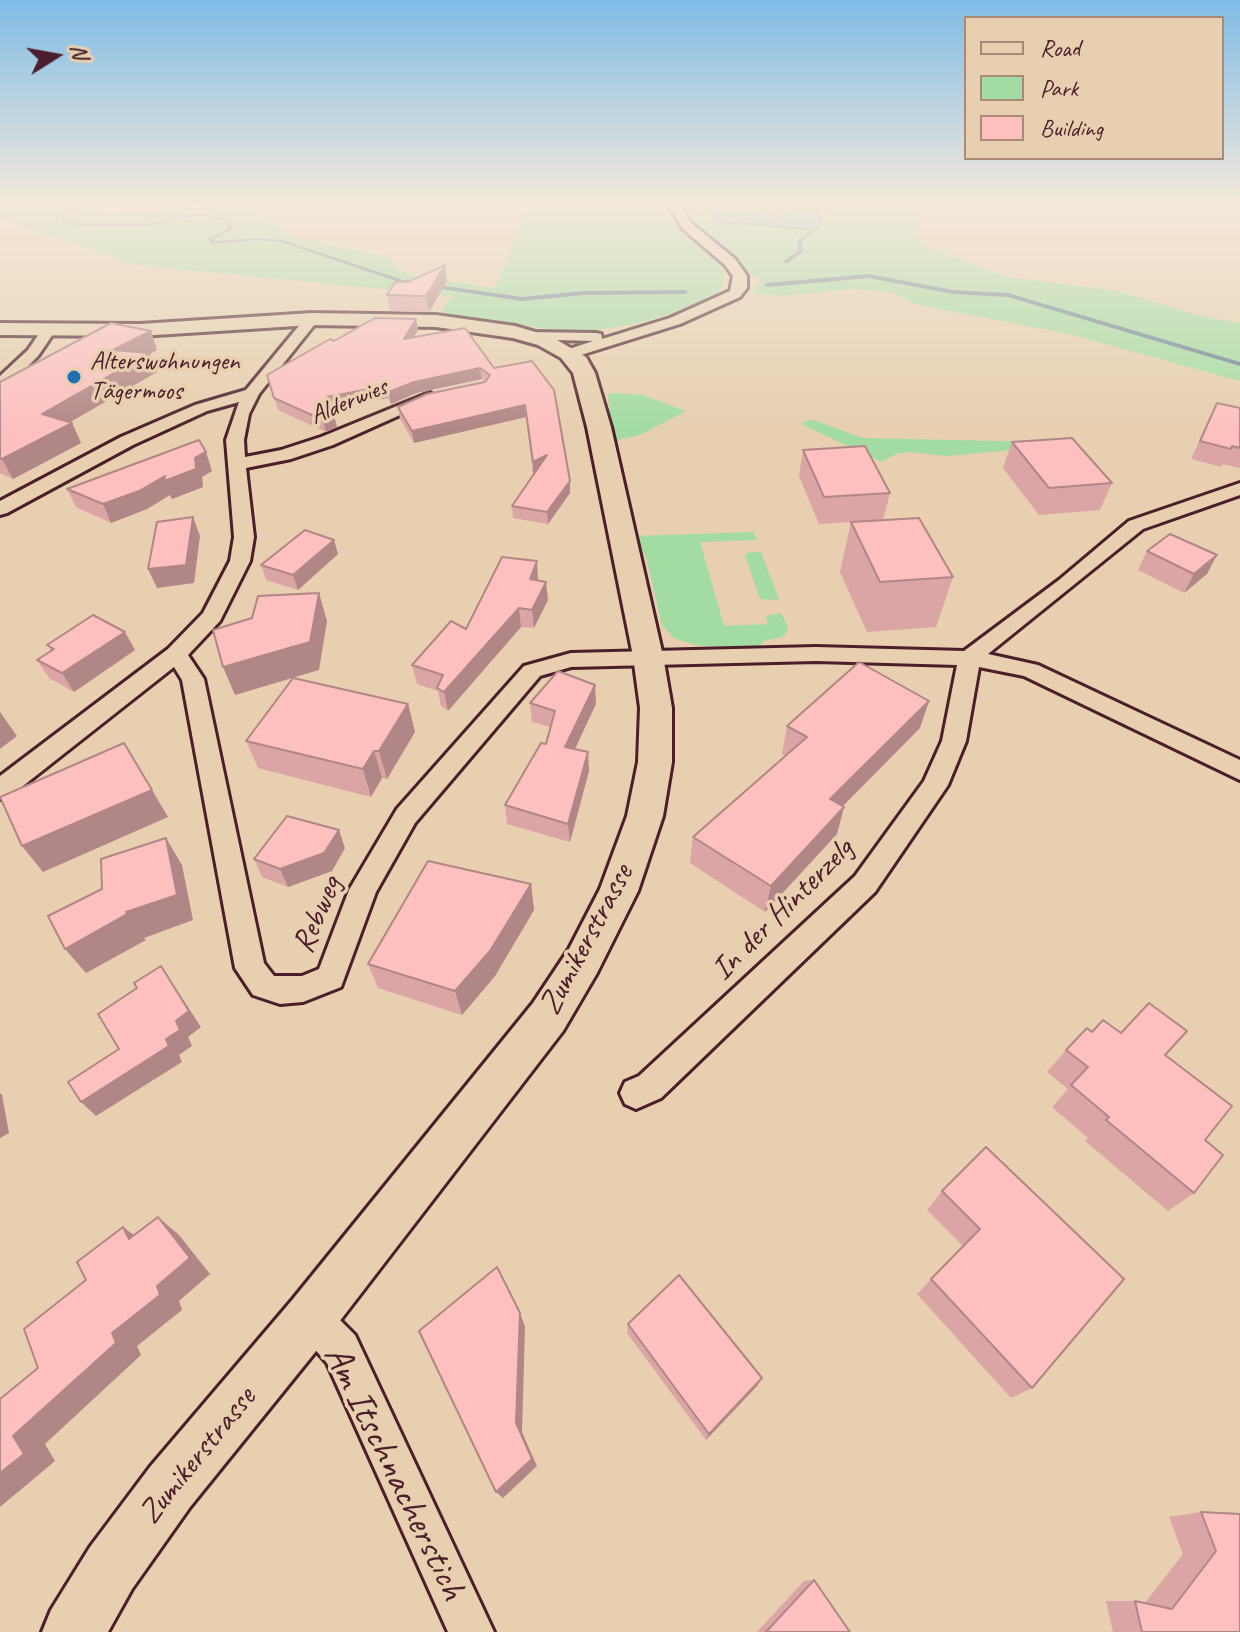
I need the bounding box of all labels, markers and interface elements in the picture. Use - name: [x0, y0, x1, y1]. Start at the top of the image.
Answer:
- north arrow: [16, 16, 96, 96]
- legend: [964, 16, 1224, 160]
- text: Road: [1040, 33, 1080, 63]
- text: N: [65, 42, 95, 61]
- text: Park: [1040, 73, 1078, 103]
- text: Building: [1040, 113, 1103, 143]
- place label: Alterswohnungen Tägermoos: [90, 346, 240, 408]
- marker: Alterswohnungen Tägermoos: [65, 368, 83, 386]
- street label: Alderwies: [306, 372, 392, 432]
- street label: In der Hinterzelg: [704, 831, 862, 989]
- street label: Zumikerstrasse: [531, 858, 643, 1022]
- street label: Rebweg: [285, 871, 351, 959]
- street label: Am Itschnacherstich: [313, 1338, 475, 1608]
- street label: Zumikerstrasse: [131, 1380, 265, 1532]

